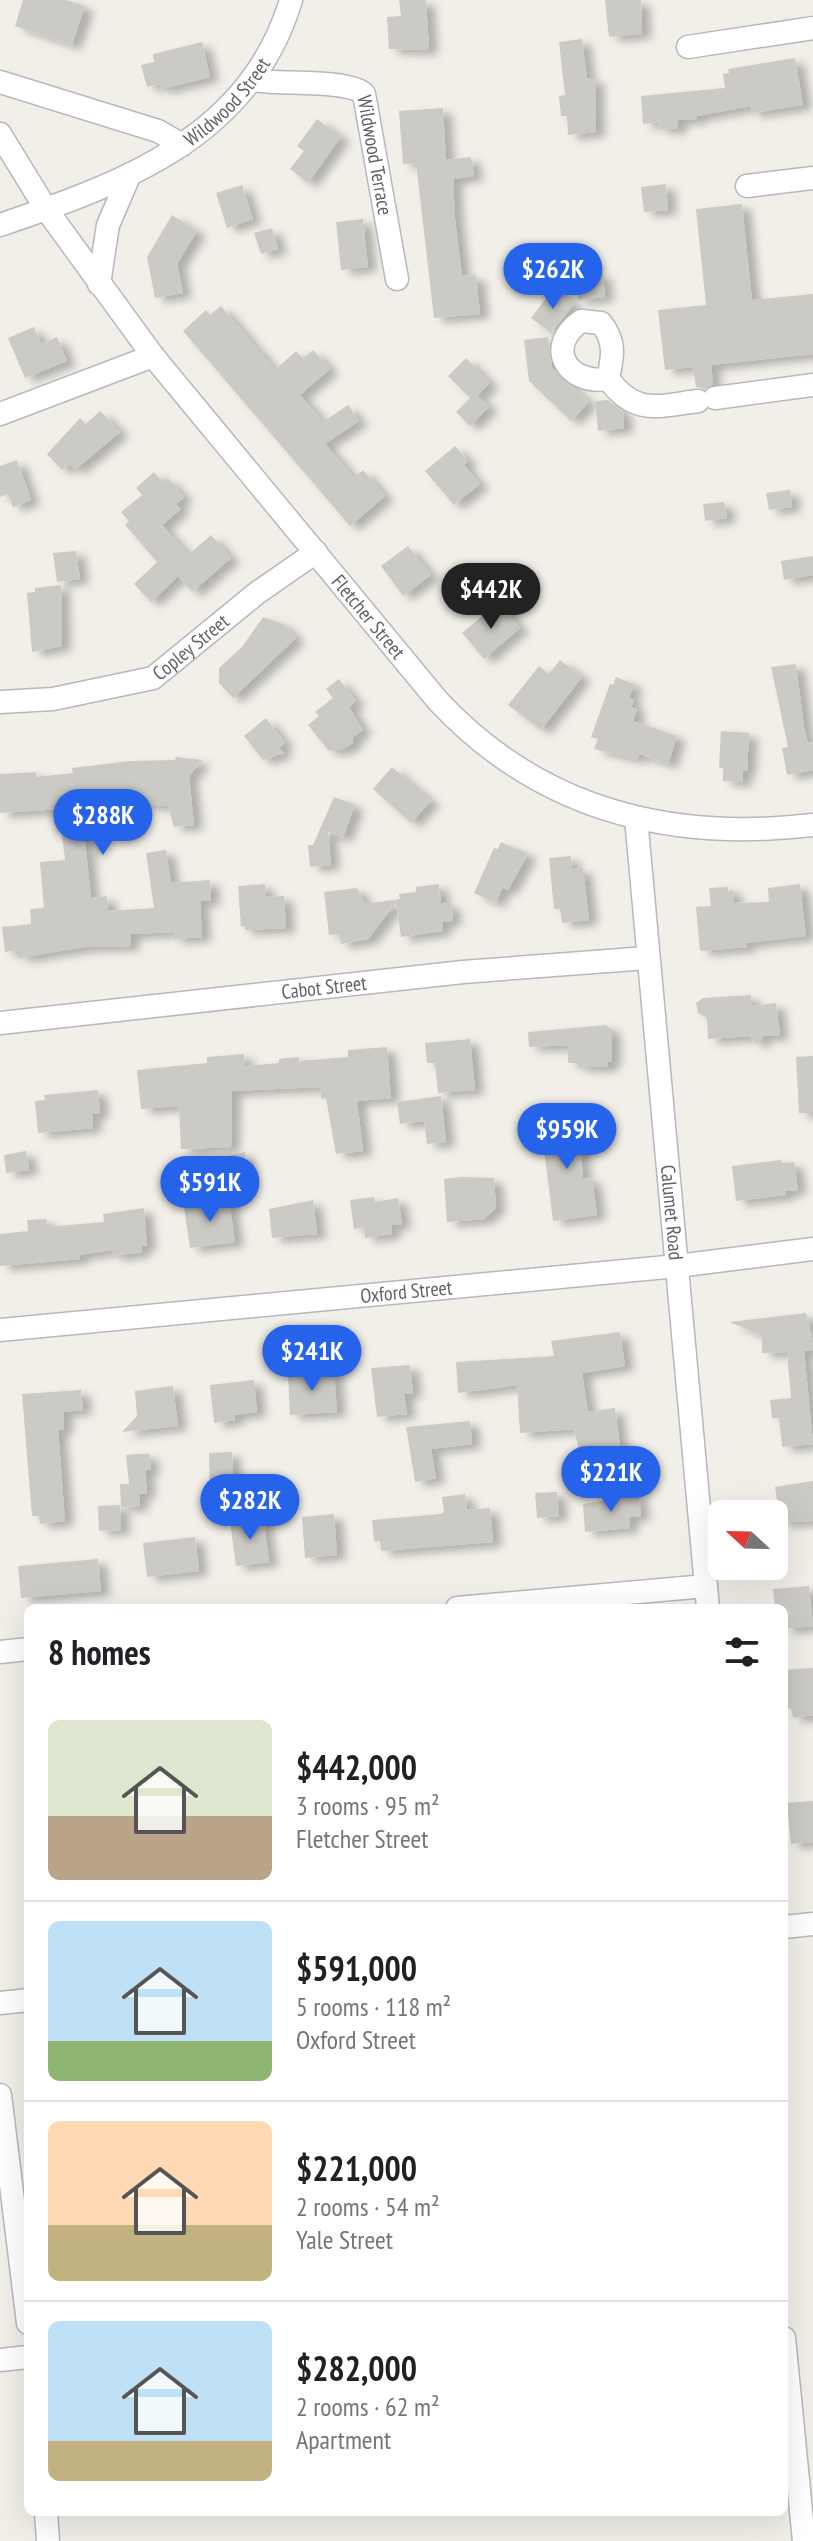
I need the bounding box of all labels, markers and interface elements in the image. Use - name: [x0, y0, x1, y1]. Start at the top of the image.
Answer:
- street label: Wildwood Street: [179, 52, 276, 152]
- street label: Wildwood Terrace: [351, 93, 398, 217]
- pin: $262K: [497, 243, 609, 311]
- text: $262K: [521, 252, 585, 285]
- pin: $442K: [435, 563, 547, 631]
- street label: Fletcher Street: [326, 569, 411, 665]
- text: $442K: [459, 572, 523, 605]
- street label: Copley Street: [147, 608, 235, 686]
- pin: $288K: [47, 789, 159, 857]
- text: $288K: [71, 798, 135, 831]
- street label: Cabot Street: [280, 970, 368, 1005]
- pin: $959K: [511, 1103, 623, 1171]
- text: $959K: [535, 1112, 599, 1145]
- pin: $591K: [154, 1156, 266, 1224]
- street label: Calumet Road: [655, 1164, 689, 1261]
- text: $591K: [178, 1165, 242, 1198]
- street label: Oxford Street: [359, 1274, 454, 1309]
- pin: $241K: [256, 1325, 368, 1393]
- text: $241K: [280, 1334, 344, 1367]
- pin: $221K: [555, 1446, 667, 1514]
- text: $221K: [579, 1455, 643, 1488]
- pin: $282K: [194, 1474, 306, 1542]
- text: $282K: [218, 1483, 282, 1516]
- north arrow: [708, 1500, 788, 1580]
- map controls: [708, 1500, 788, 1580]
- text: 8 homes: [48, 1630, 151, 1674]
- icon: filters: [720, 1630, 764, 1674]
- text: $442,000: [296, 1745, 417, 1789]
- icon: home: [112, 1752, 208, 1848]
- text: 3 rooms · 95 m²: [296, 1789, 440, 1822]
- text: Fletcher Street: [296, 1822, 428, 1855]
- text: $591,000: [296, 1946, 417, 1990]
- icon: home: [112, 1953, 208, 2049]
- text: 5 rooms · 118 m²: [296, 1990, 451, 2023]
- text: Oxford Street: [296, 2023, 416, 2056]
- text: $221,000: [296, 2146, 417, 2190]
- icon: home: [112, 2153, 208, 2249]
- text: 2 rooms · 54 m²: [296, 2190, 440, 2223]
- text: Yale Street: [296, 2223, 393, 2256]
- text: $282,000: [296, 2346, 417, 2390]
- icon: home: [112, 2353, 208, 2449]
- text: 2 rooms · 62 m²: [296, 2390, 440, 2423]
- text: Apartment: [296, 2423, 391, 2456]

